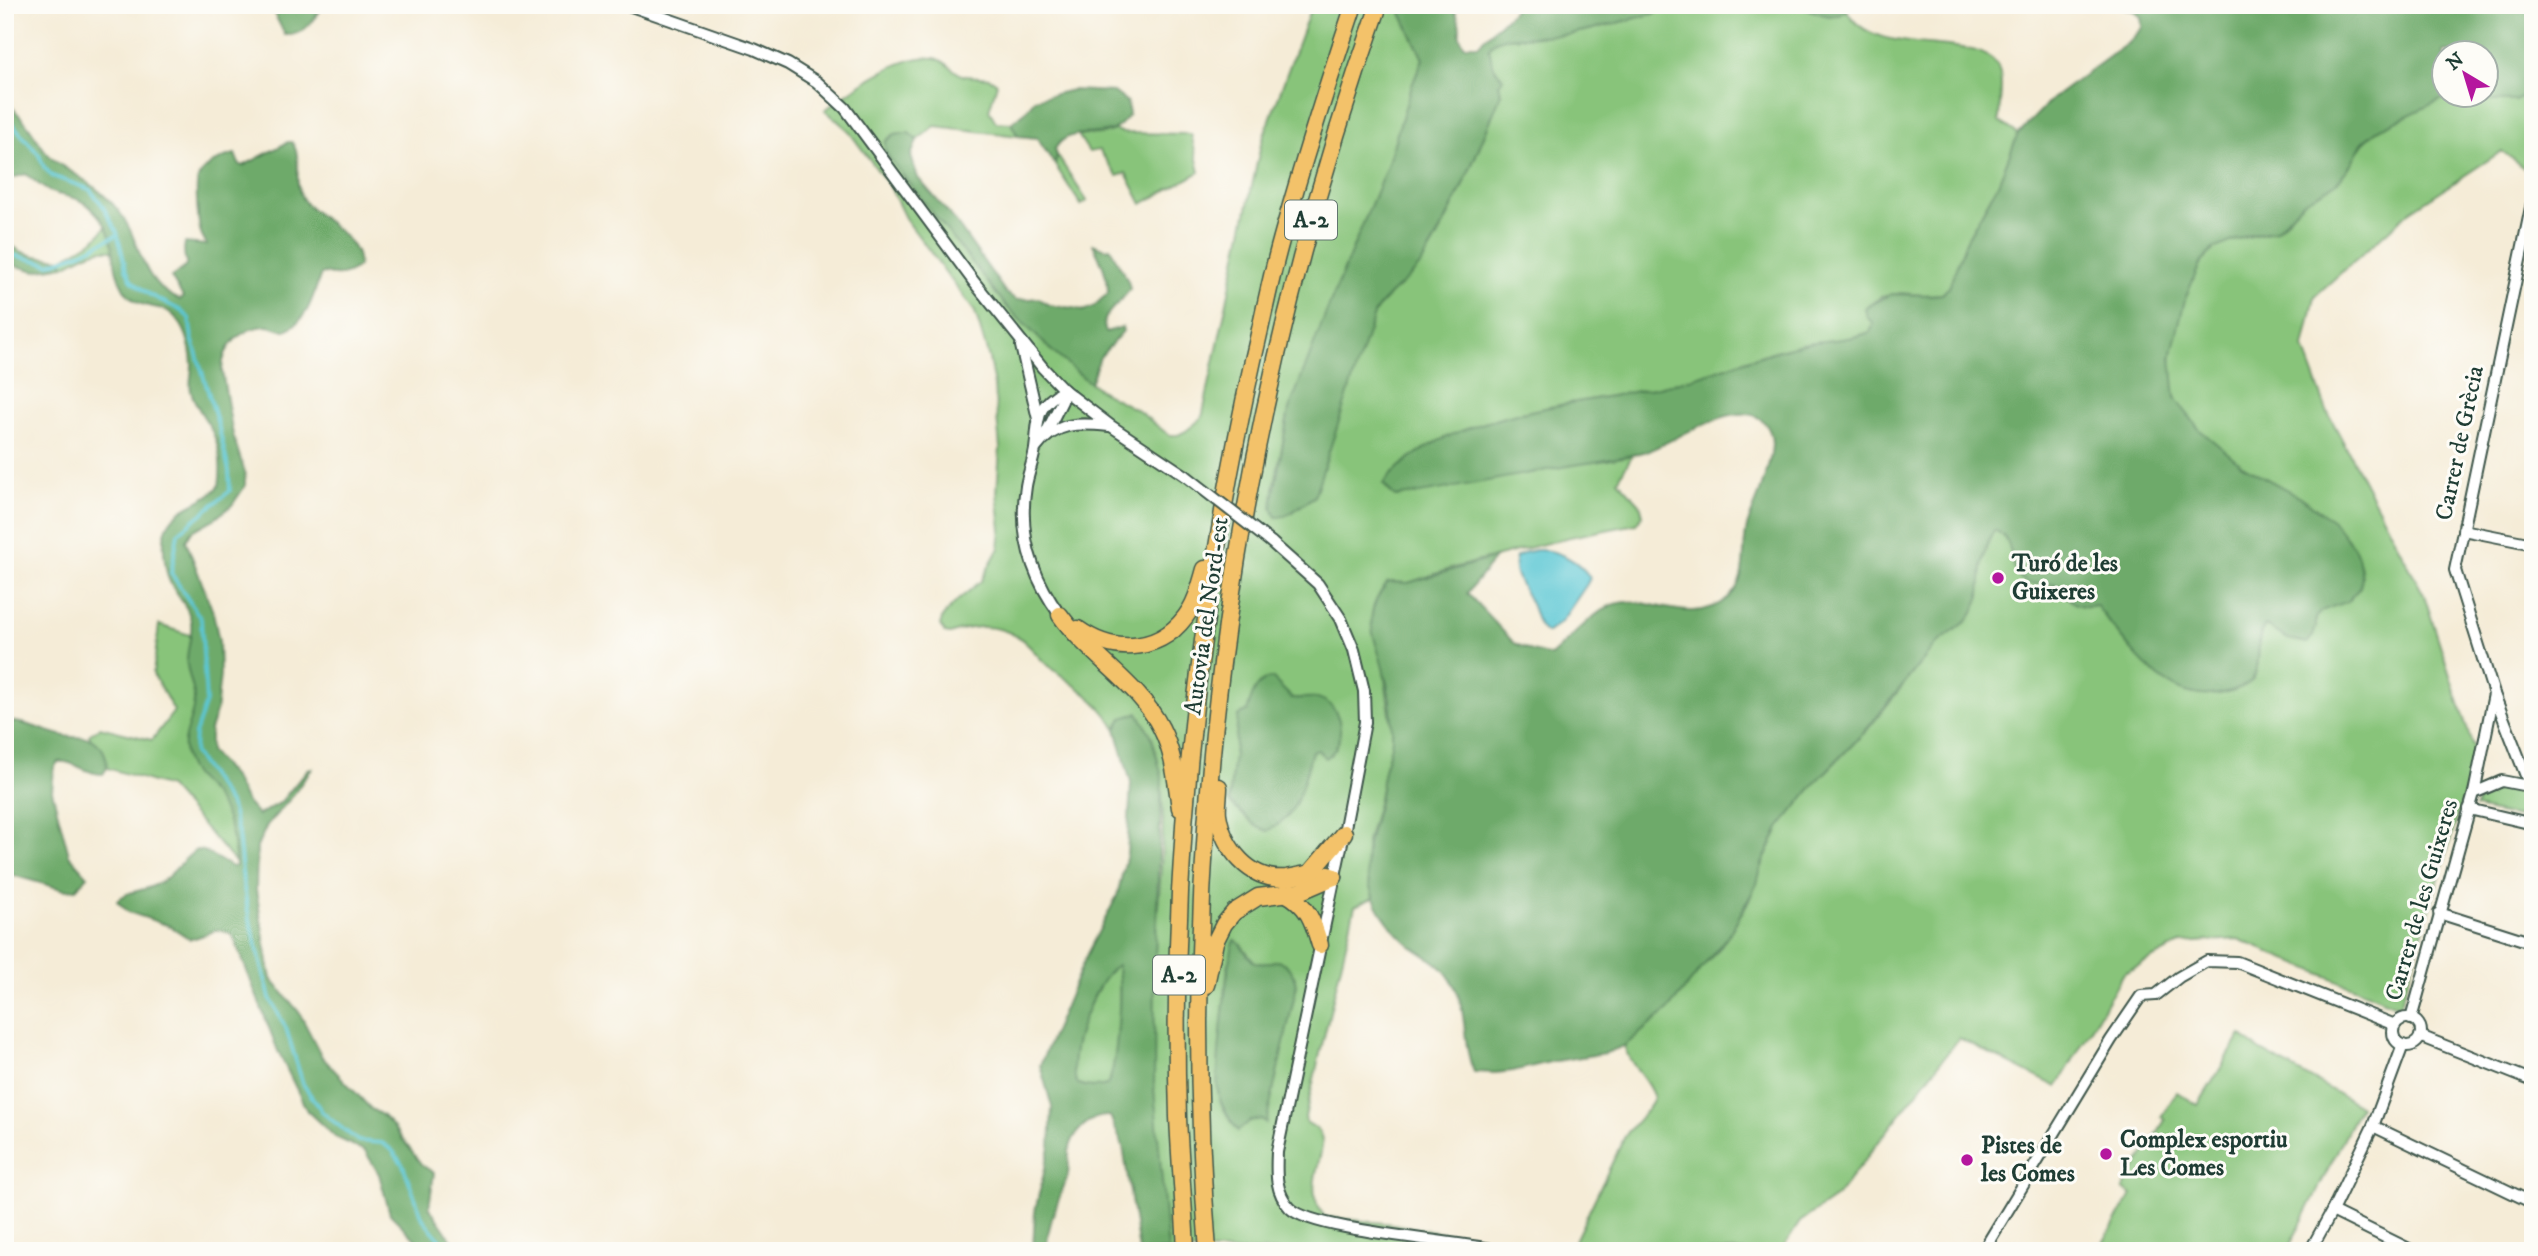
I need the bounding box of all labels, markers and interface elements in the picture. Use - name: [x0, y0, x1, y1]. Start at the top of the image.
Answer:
- north arrow: [2430, 38, 2500, 108]
- text: N: [2442, 48, 2469, 76]
- road number: A-2: [1285, 200, 1337, 240]
- street label: Carrer de Grècia: [2429, 362, 2491, 523]
- street label: Autovia del Nord-est: [1178, 515, 1236, 717]
- place label: Turó de les Guixeres: [2011, 549, 2118, 607]
- marker: Turó de les Guixeres: [1990, 570, 2006, 586]
- street label: Carrer de les Guixeres: [2379, 796, 2465, 1004]
- road number: A-2: [1153, 956, 1205, 994]
- place label: Complex esportiu Les Comes: [2120, 1125, 2288, 1183]
- place label: Pistes de les Comes: [1980, 1131, 2075, 1189]
- marker: Complex esportiu Les Comes: [2098, 1146, 2114, 1162]
- marker: Pistes de les Comes: [1959, 1152, 1975, 1168]

